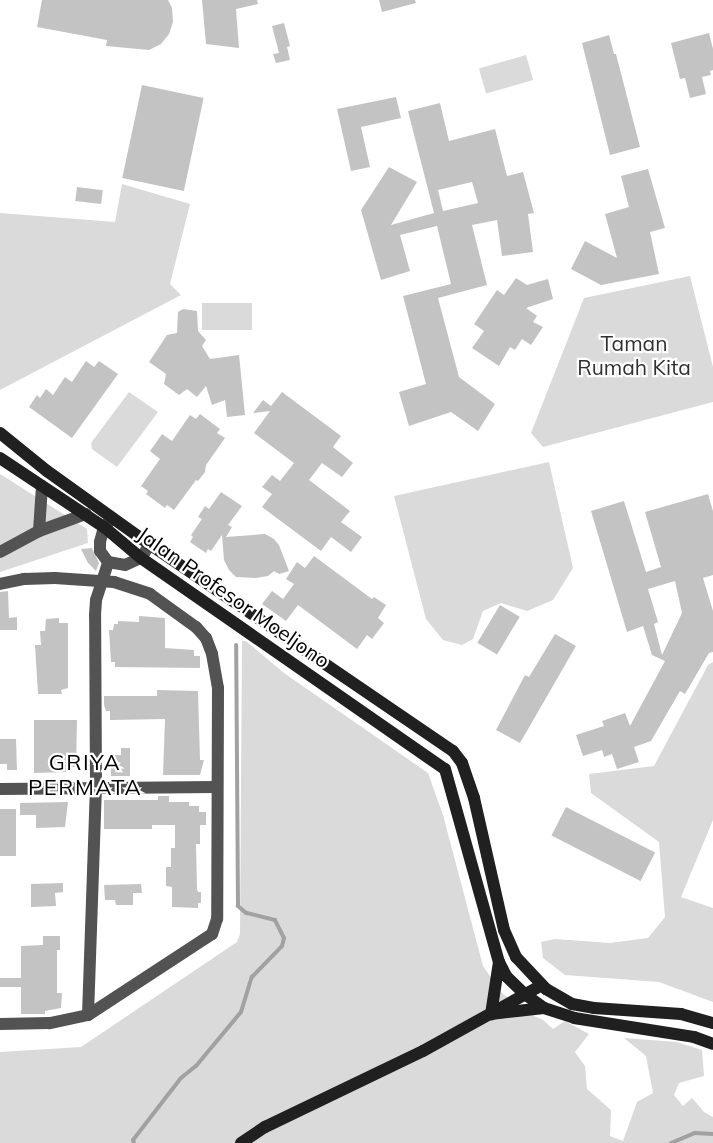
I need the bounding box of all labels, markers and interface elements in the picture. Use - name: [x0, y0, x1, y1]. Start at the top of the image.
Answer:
- park label: Taman Rumah Kita: [577, 330, 691, 380]
- street label: Jalan Profesor Moeljono: [133, 521, 335, 673]
- district label: GRIYA PERMATA: [28, 749, 142, 800]

